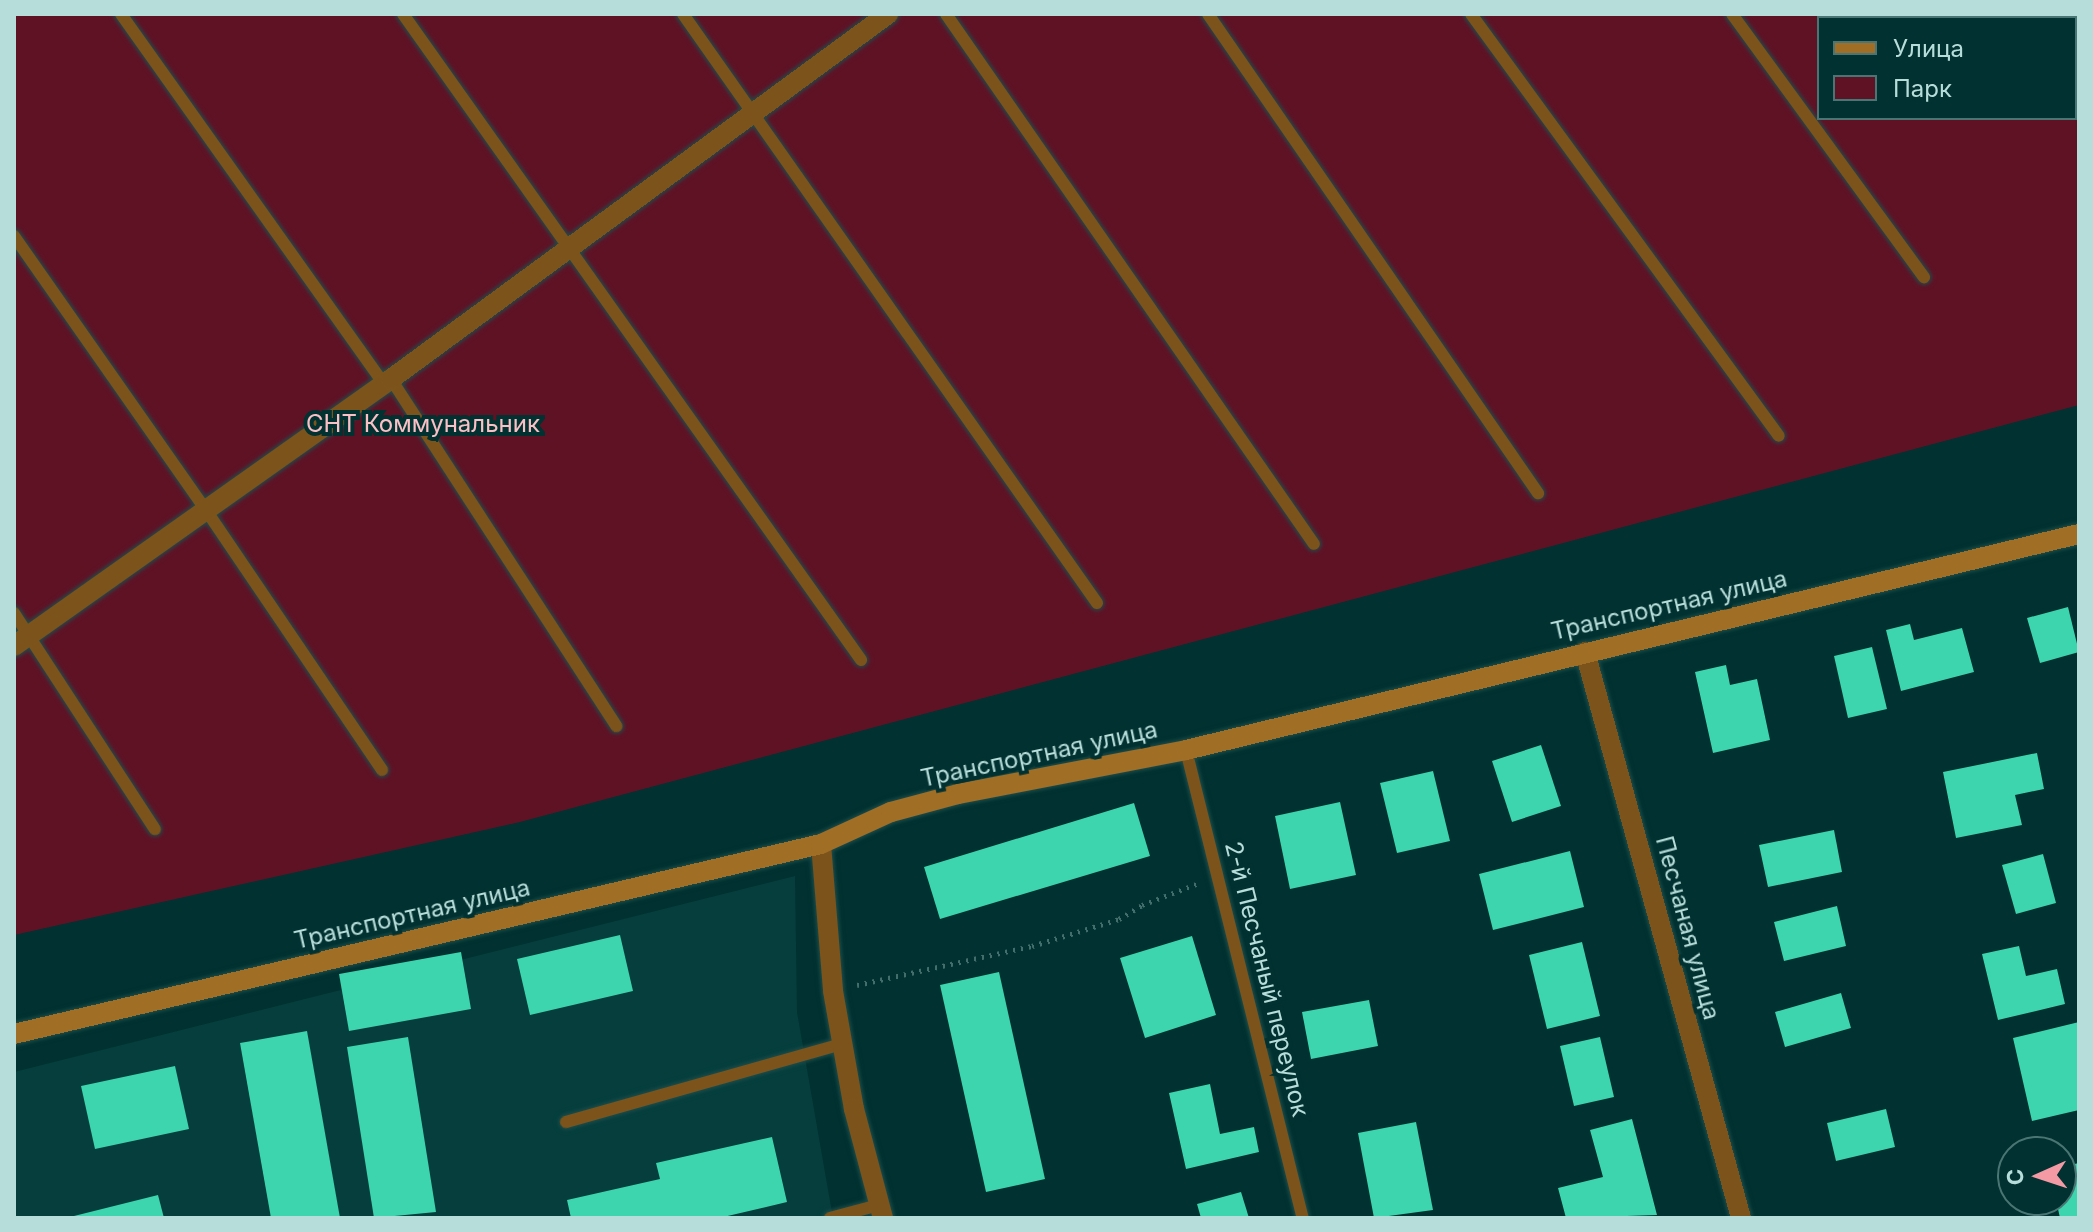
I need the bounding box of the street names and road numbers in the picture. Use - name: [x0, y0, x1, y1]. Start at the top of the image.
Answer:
- street label: Транспортная улица: [1548, 564, 1790, 646]
- street label: Транспортная улица: [918, 715, 1160, 793]
- street label: Песчаная улица: [1650, 833, 1726, 1023]
- street label: 2-й Песчаный переулок: [1219, 838, 1315, 1120]
- street label: Транспортная улица: [291, 873, 533, 955]

